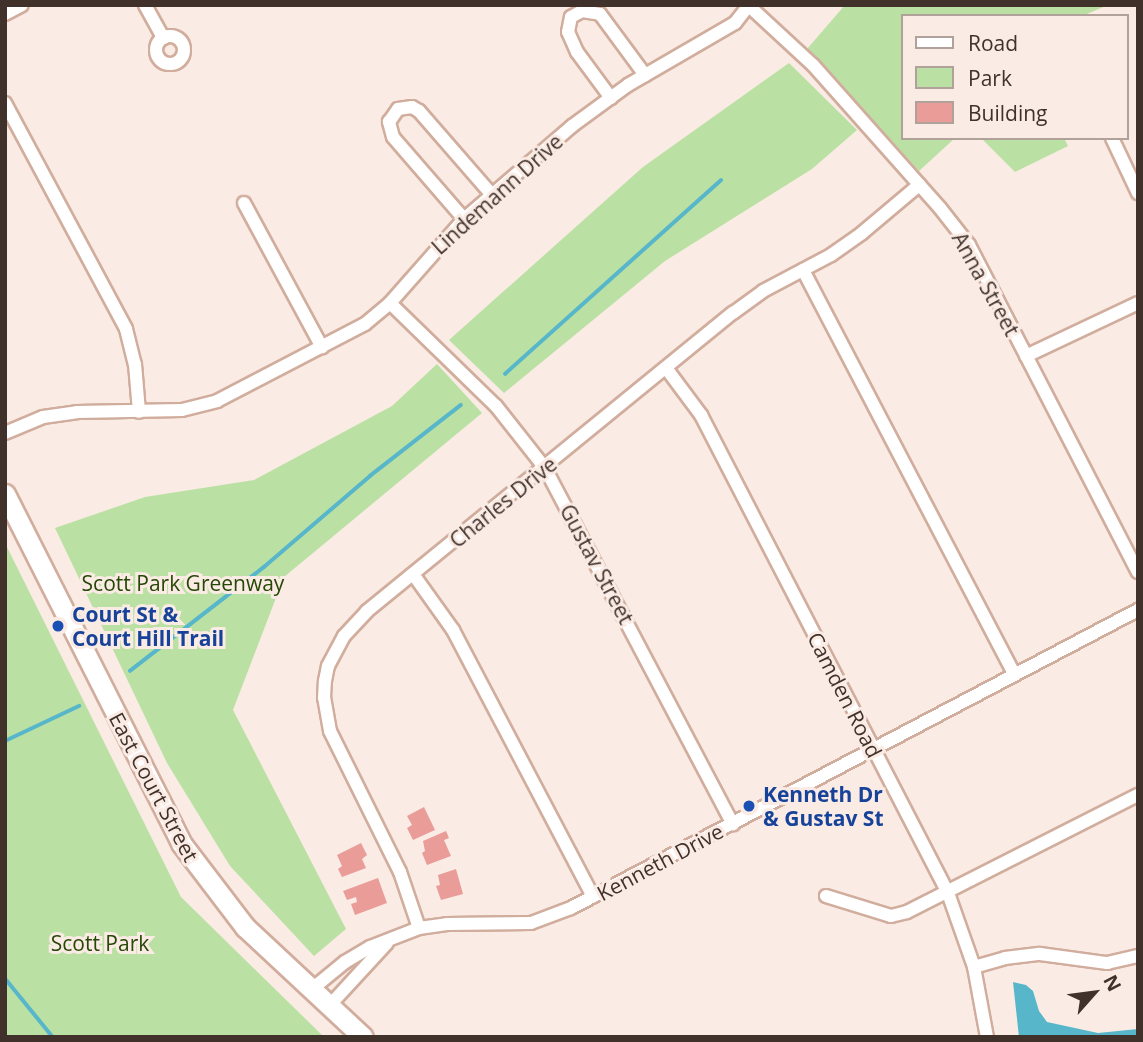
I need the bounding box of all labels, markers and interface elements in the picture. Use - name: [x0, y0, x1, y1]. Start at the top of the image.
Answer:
- legend: [902, 14, 1129, 140]
- text: Road: [968, 29, 1018, 57]
- text: Park: [968, 64, 1012, 92]
- text: Building: [968, 99, 1047, 127]
- street label: Lindemann Drive: [426, 129, 568, 259]
- street label: Anna Street: [947, 228, 1025, 340]
- street label: Charles Drive: [444, 451, 562, 553]
- street label: Gustav Street: [555, 500, 639, 628]
- park label: Scott Park Greenway: [82, 570, 284, 596]
- place label: Court St & Court Hill Trail: [72, 601, 224, 651]
- marker: Court St & Court Hill Trail: [50, 618, 66, 634]
- street label: Camden Road: [803, 628, 887, 762]
- street label: East Court Street: [104, 708, 204, 866]
- place label: Kenneth Dr & Gustav St: [763, 781, 884, 831]
- marker: Kenneth Dr & Gustav St: [741, 798, 757, 814]
- street label: Kenneth Drive: [593, 818, 727, 906]
- park label: Scott Park: [51, 930, 149, 956]
- north arrow: [1059, 958, 1129, 1028]
- text: N: [1097, 970, 1128, 996]

